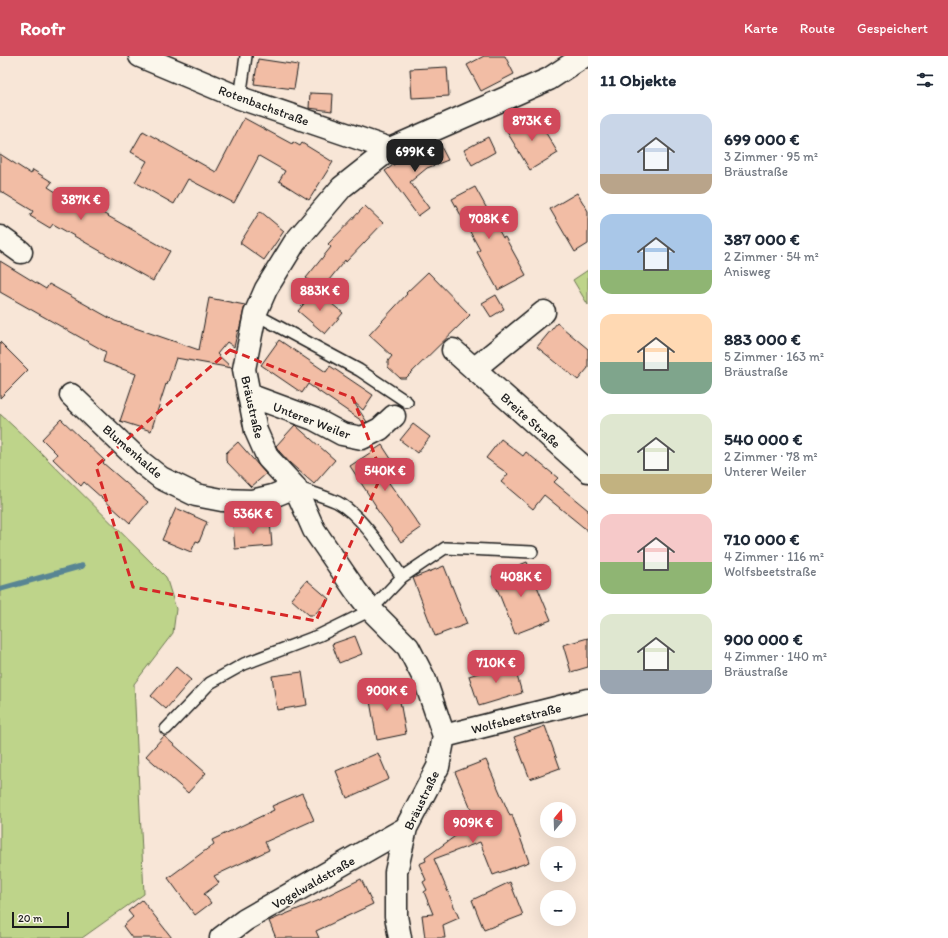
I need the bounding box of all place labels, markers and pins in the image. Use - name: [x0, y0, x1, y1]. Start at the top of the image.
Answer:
- pin: 873K €: [499, 108, 565, 142]
- pin: 699K €: [382, 139, 448, 173]
- pin: 387K €: [48, 187, 114, 221]
- pin: 708K €: [456, 206, 522, 240]
- pin: 883K €: [287, 278, 353, 312]
- pin: 540K €: [352, 458, 418, 492]
- pin: 536K €: [220, 501, 286, 535]
- pin: 408K €: [488, 564, 554, 598]
- pin: 710K €: [463, 650, 529, 684]
- pin: 900K €: [354, 678, 420, 712]
- pin: 909K €: [440, 810, 506, 844]

